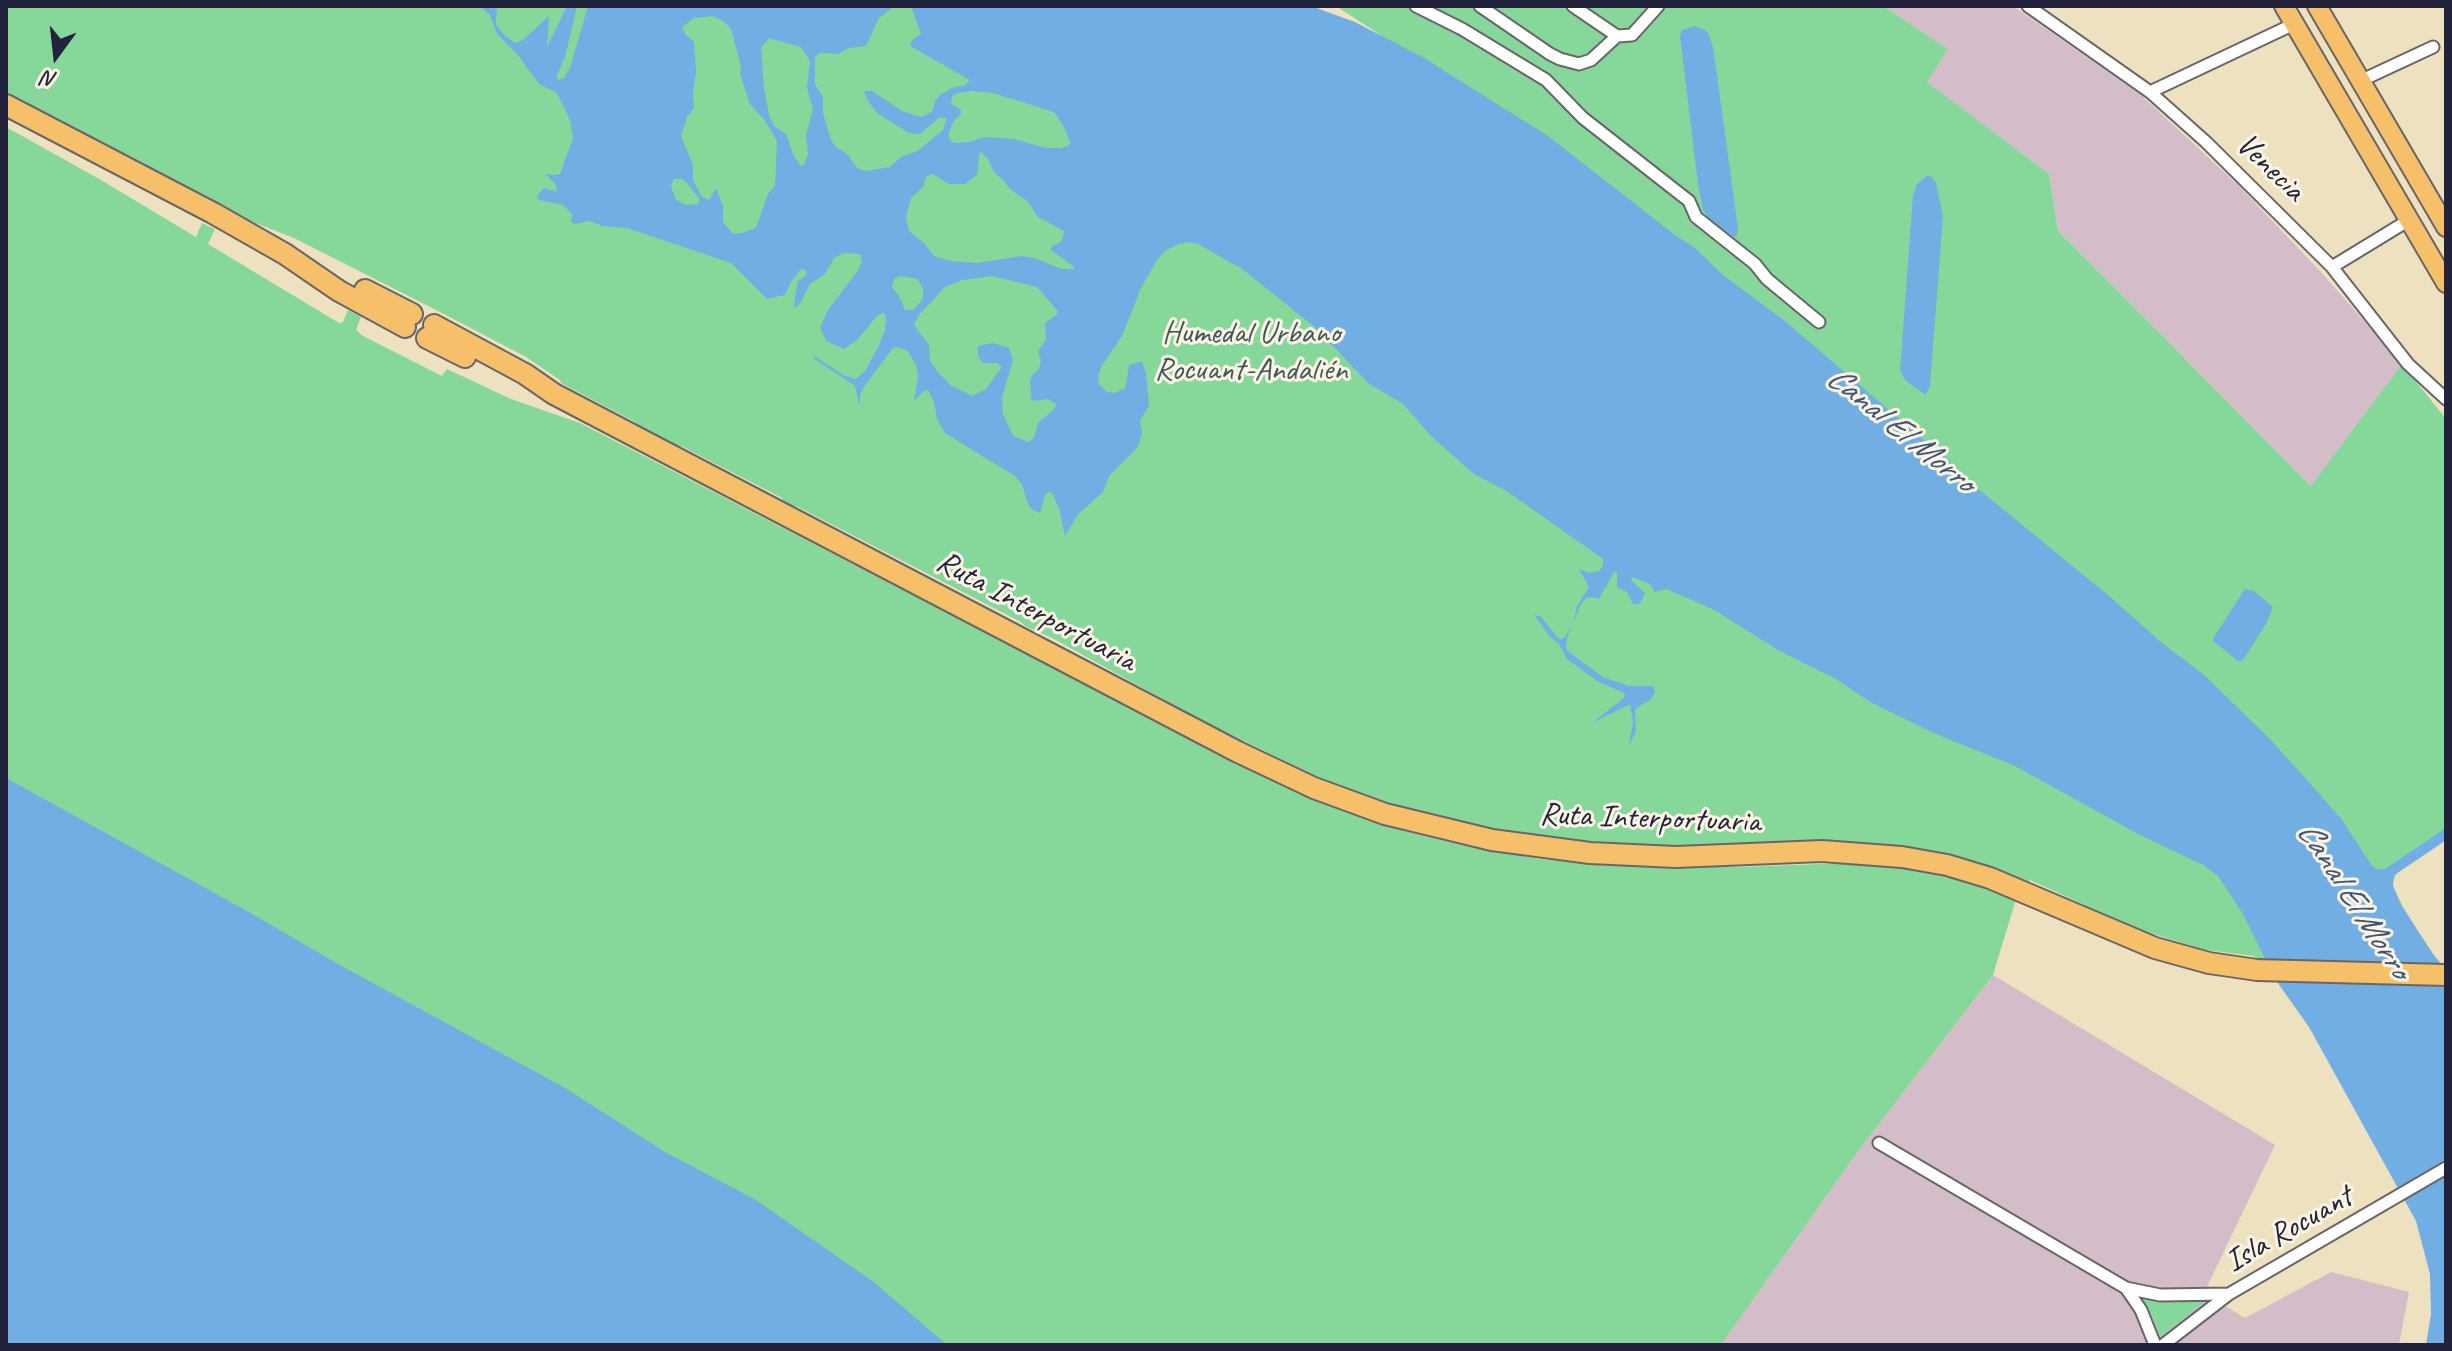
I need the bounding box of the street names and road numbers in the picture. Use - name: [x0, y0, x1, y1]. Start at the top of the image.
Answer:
- street label: Venecia: [2227, 126, 2313, 210]
- street label: Ruta Interportuaria: [930, 543, 1142, 681]
- street label: Ruta Interportuaria: [1539, 796, 1761, 842]
- street label: Isla Rocuant: [2219, 1178, 2359, 1282]

